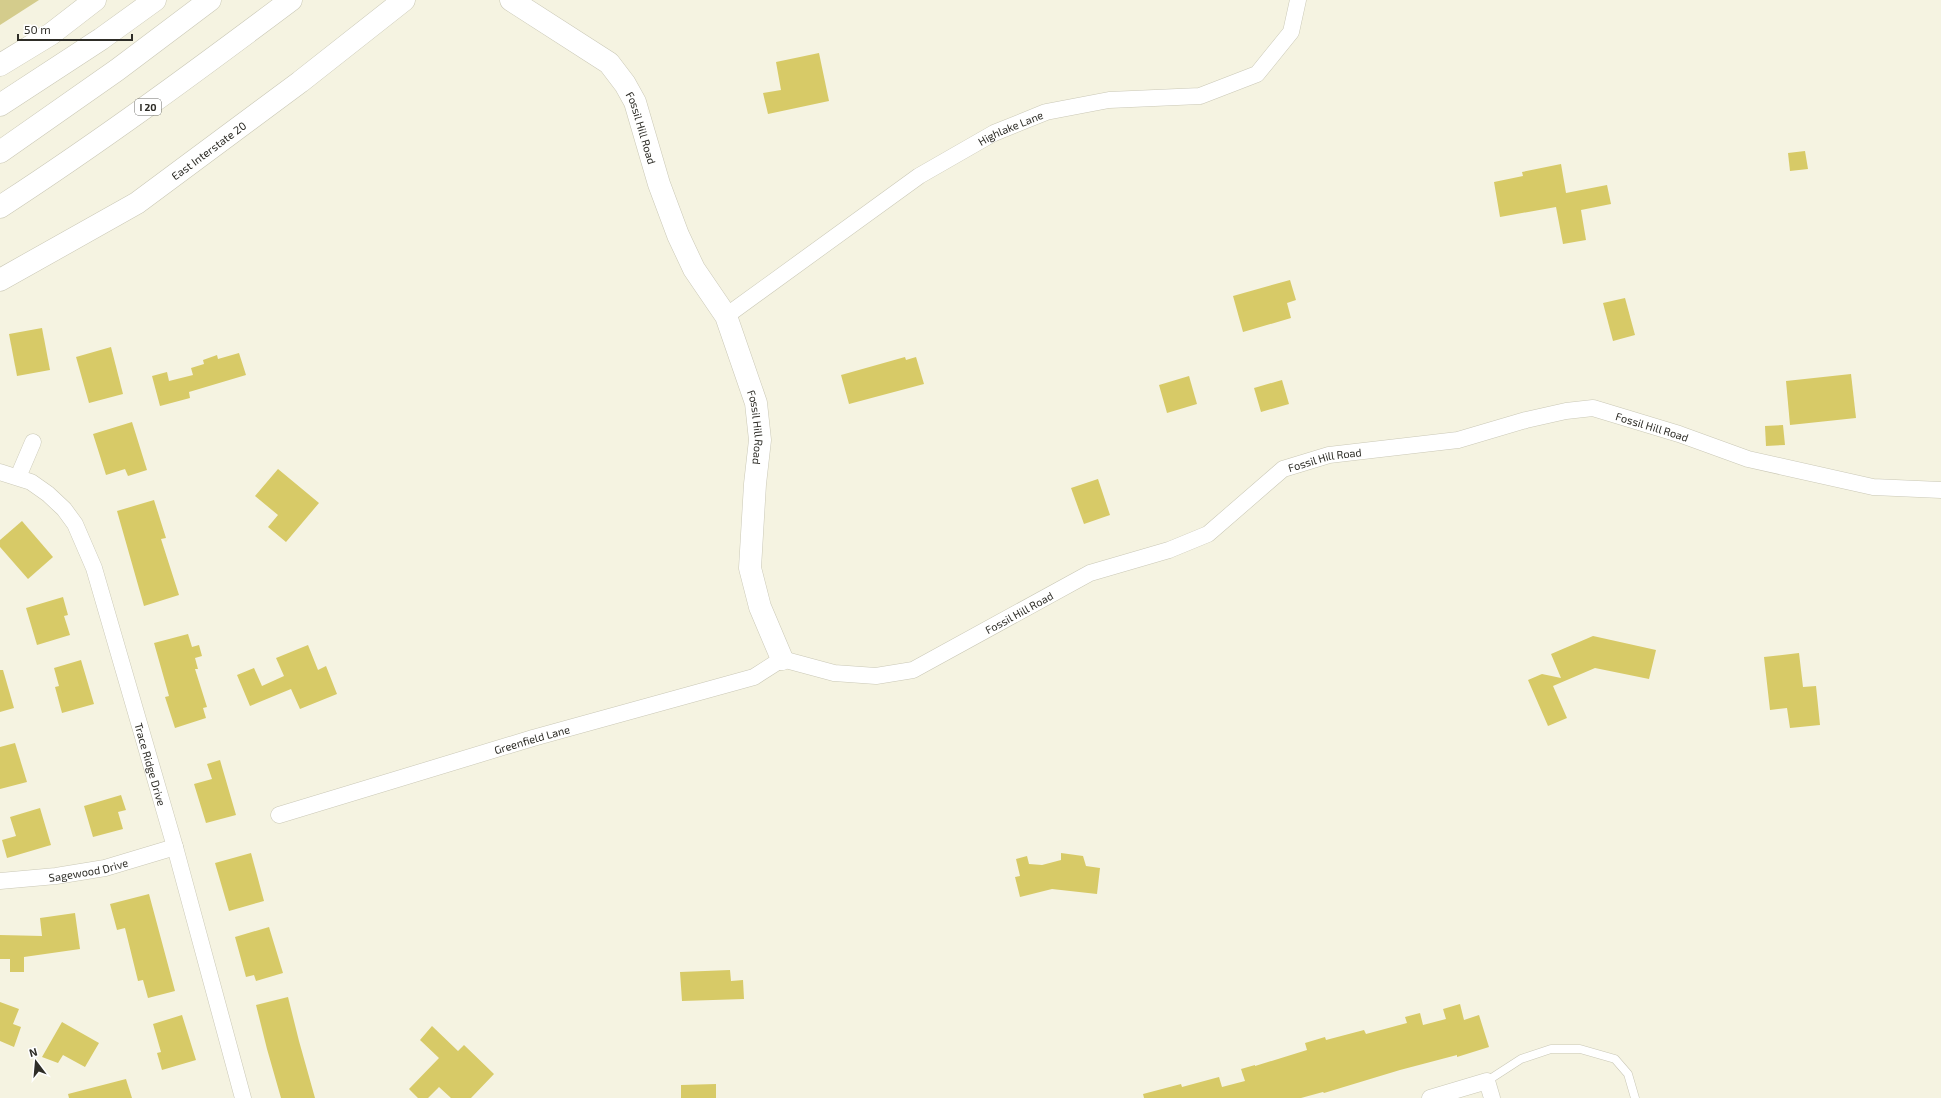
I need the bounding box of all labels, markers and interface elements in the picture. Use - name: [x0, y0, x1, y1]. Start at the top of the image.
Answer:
- scale bar: [18, 16, 132, 42]
- text: 50 m: [24, 22, 51, 36]
- street label: Fossil Hill Road: [624, 89, 659, 166]
- road number: I 20: [135, 99, 161, 115]
- street label: Highlake Lane: [975, 107, 1045, 147]
- street label: East Interstate 20: [169, 118, 248, 182]
- street label: Fossil Hill Road: [745, 388, 767, 465]
- street label: Fossil Hill Road: [1614, 409, 1691, 444]
- street label: Fossil Hill Road: [1286, 445, 1362, 474]
- street label: Fossil Hill Road: [982, 588, 1055, 636]
- street label: Trace Ridge Drive: [133, 721, 169, 807]
- street label: Greenfield Lane: [492, 722, 571, 756]
- street label: Sagewood Drive: [48, 855, 129, 883]
- north arrow: [16, 1042, 56, 1082]
- text: N: [27, 1045, 39, 1059]

